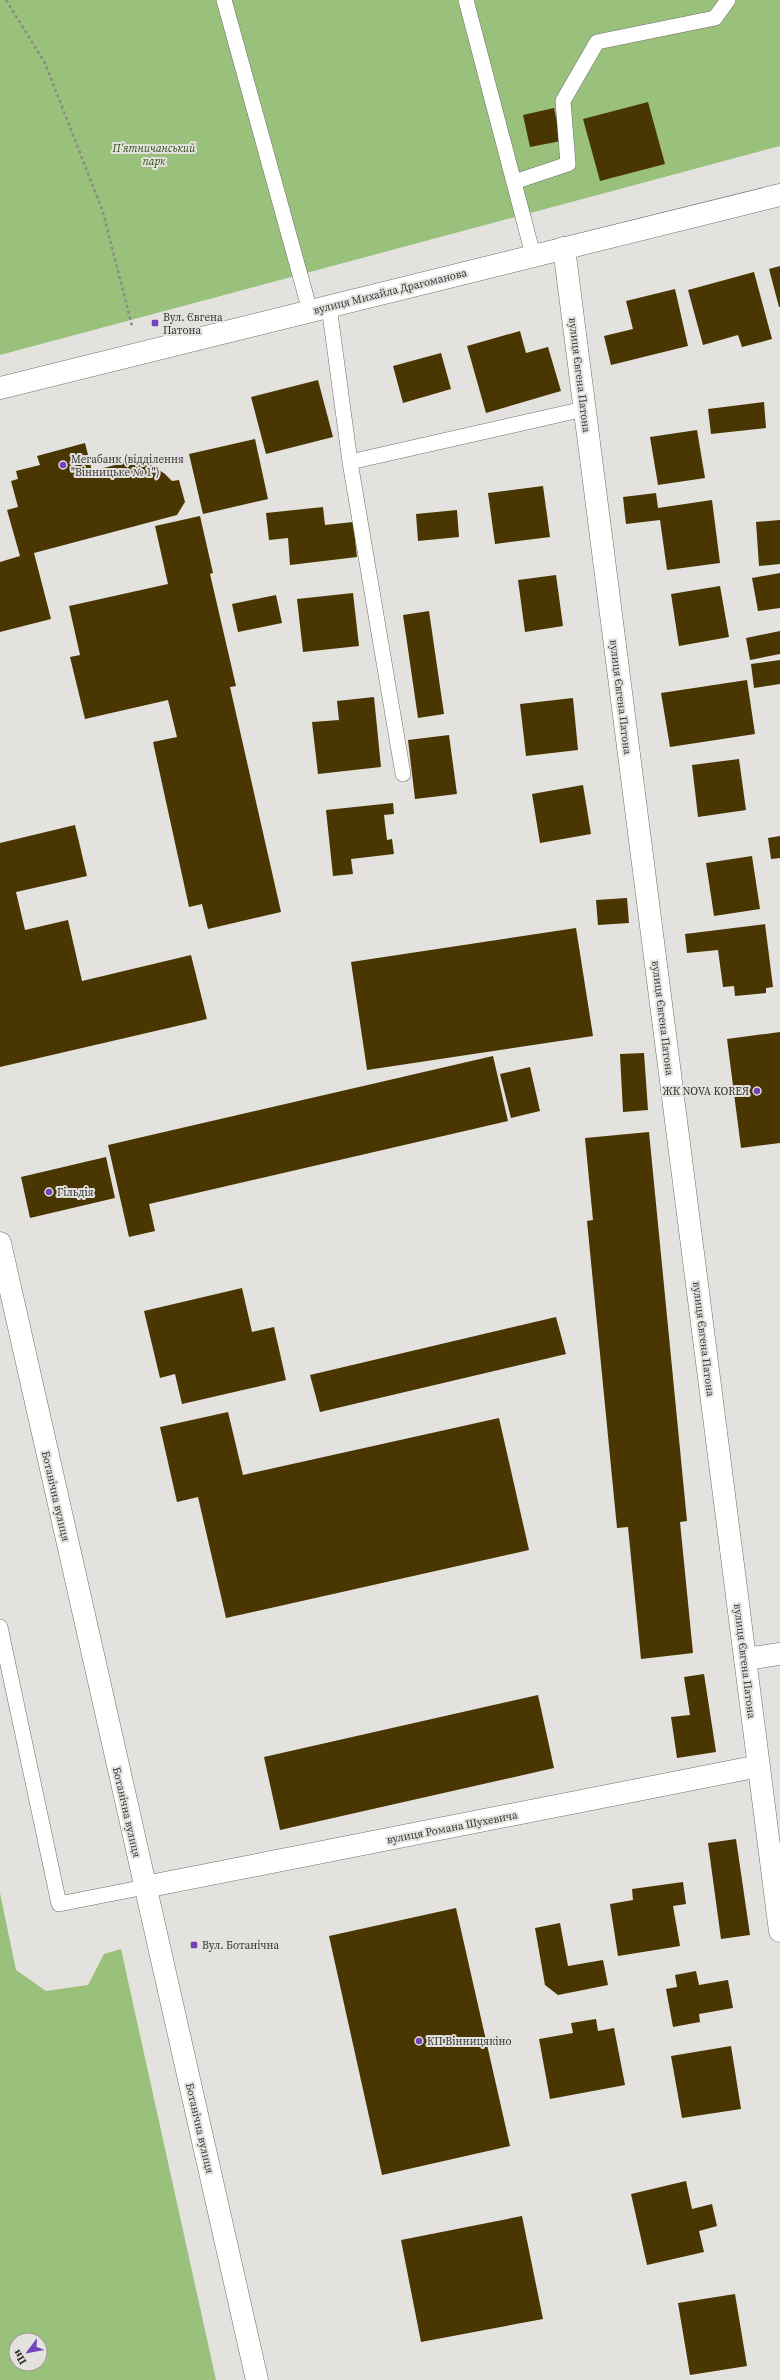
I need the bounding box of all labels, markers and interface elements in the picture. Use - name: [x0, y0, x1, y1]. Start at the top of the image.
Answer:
- park label: П'ятничанський парк: [112, 141, 196, 169]
- street label: вулиця Михайла Драгоманова: [312, 265, 469, 318]
- place label: Вул. Євгена Патона: [163, 310, 223, 338]
- street label: вулиця Євгена Патона: [565, 317, 594, 434]
- marker: Вул. Євгена Патона: [150, 318, 160, 328]
- place label: Мегабанк (відділення "Вінницьке № 1"): [71, 452, 184, 480]
- marker: Мегабанк (відділення "Вінницьке № 1"): [58, 460, 68, 470]
- street label: вулиця Євгена Патона: [606, 639, 635, 756]
- street label: вулиця Євгена Патона: [648, 960, 677, 1077]
- place label: ЖК NOVA KOREЯ: [663, 1084, 749, 1099]
- marker: ЖК NOVA KOREЯ: [752, 1086, 762, 1096]
- place label: Гільдія: [57, 1185, 94, 1200]
- marker: Гільдія: [44, 1187, 54, 1197]
- street label: вулиця Євгена Патона: [689, 1281, 718, 1398]
- street label: Ботанічна вулиця: [38, 1449, 73, 1543]
- street label: вулиця Євгена Патона: [730, 1603, 759, 1720]
- street label: Ботанічна вулиця: [109, 1765, 144, 1859]
- street label: вулиця Романа Шухевича: [385, 1807, 519, 1848]
- place label: Вул. Ботанічна: [202, 1938, 279, 1953]
- marker: Вул. Ботанічна: [189, 1940, 199, 1950]
- place label: КП Вінницякіно: [427, 2034, 511, 2049]
- marker: КП Вінницякіно: [414, 2036, 424, 2046]
- street label: Ботанічна вулиця: [182, 2081, 217, 2175]
- north arrow: [8, 2332, 48, 2372]
- text: Пн: [10, 2347, 30, 2368]

